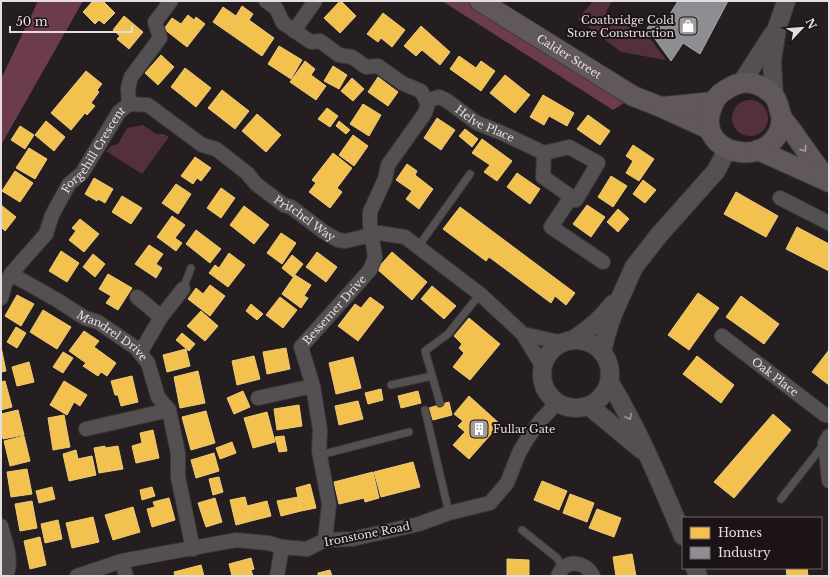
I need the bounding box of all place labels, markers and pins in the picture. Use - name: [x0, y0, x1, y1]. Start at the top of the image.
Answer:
- place label: Coatbridge Cold Store Construction: [567, 13, 675, 40]
- shop icon: Coatbridge Cold Store Construction: [677, 15, 699, 37]
- building icon: Fullar Gate: [468, 418, 490, 440]
- place label: Fullar Gate: [493, 422, 555, 436]

